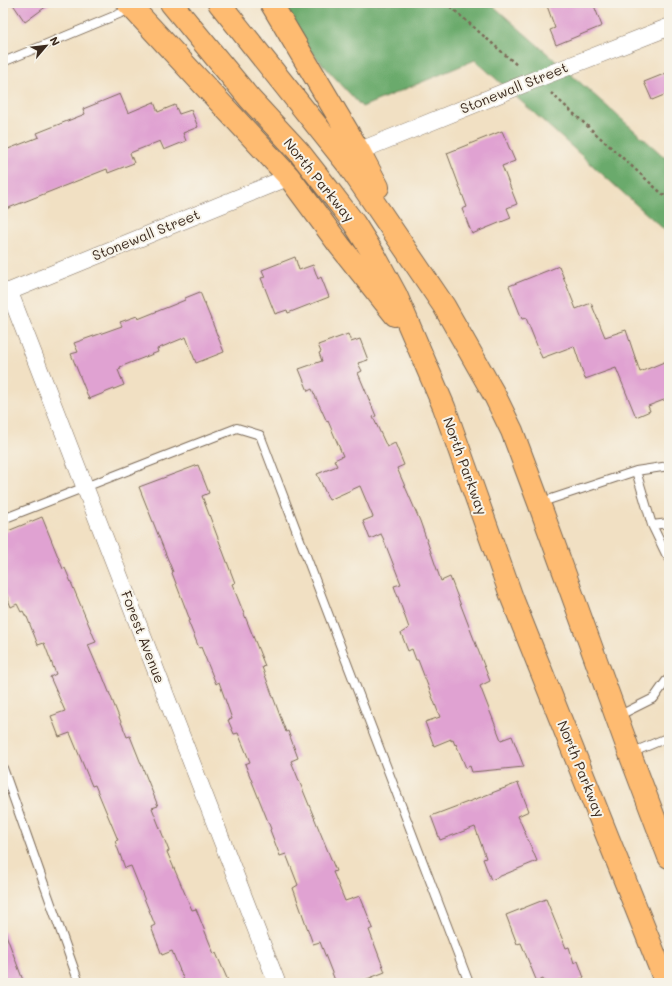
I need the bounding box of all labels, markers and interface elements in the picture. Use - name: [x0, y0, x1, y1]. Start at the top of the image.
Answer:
- north arrow: [26, 26, 66, 66]
- text: N: [47, 34, 64, 48]
- street label: Stonewall Street: [457, 57, 570, 118]
- street label: North Parkway: [280, 134, 359, 226]
- street label: Stonewall Street: [89, 204, 202, 265]
- street label: North Parkway: [439, 414, 492, 517]
- street label: Forest Avenue: [117, 588, 170, 686]
- street label: North Parkway: [553, 718, 610, 820]

